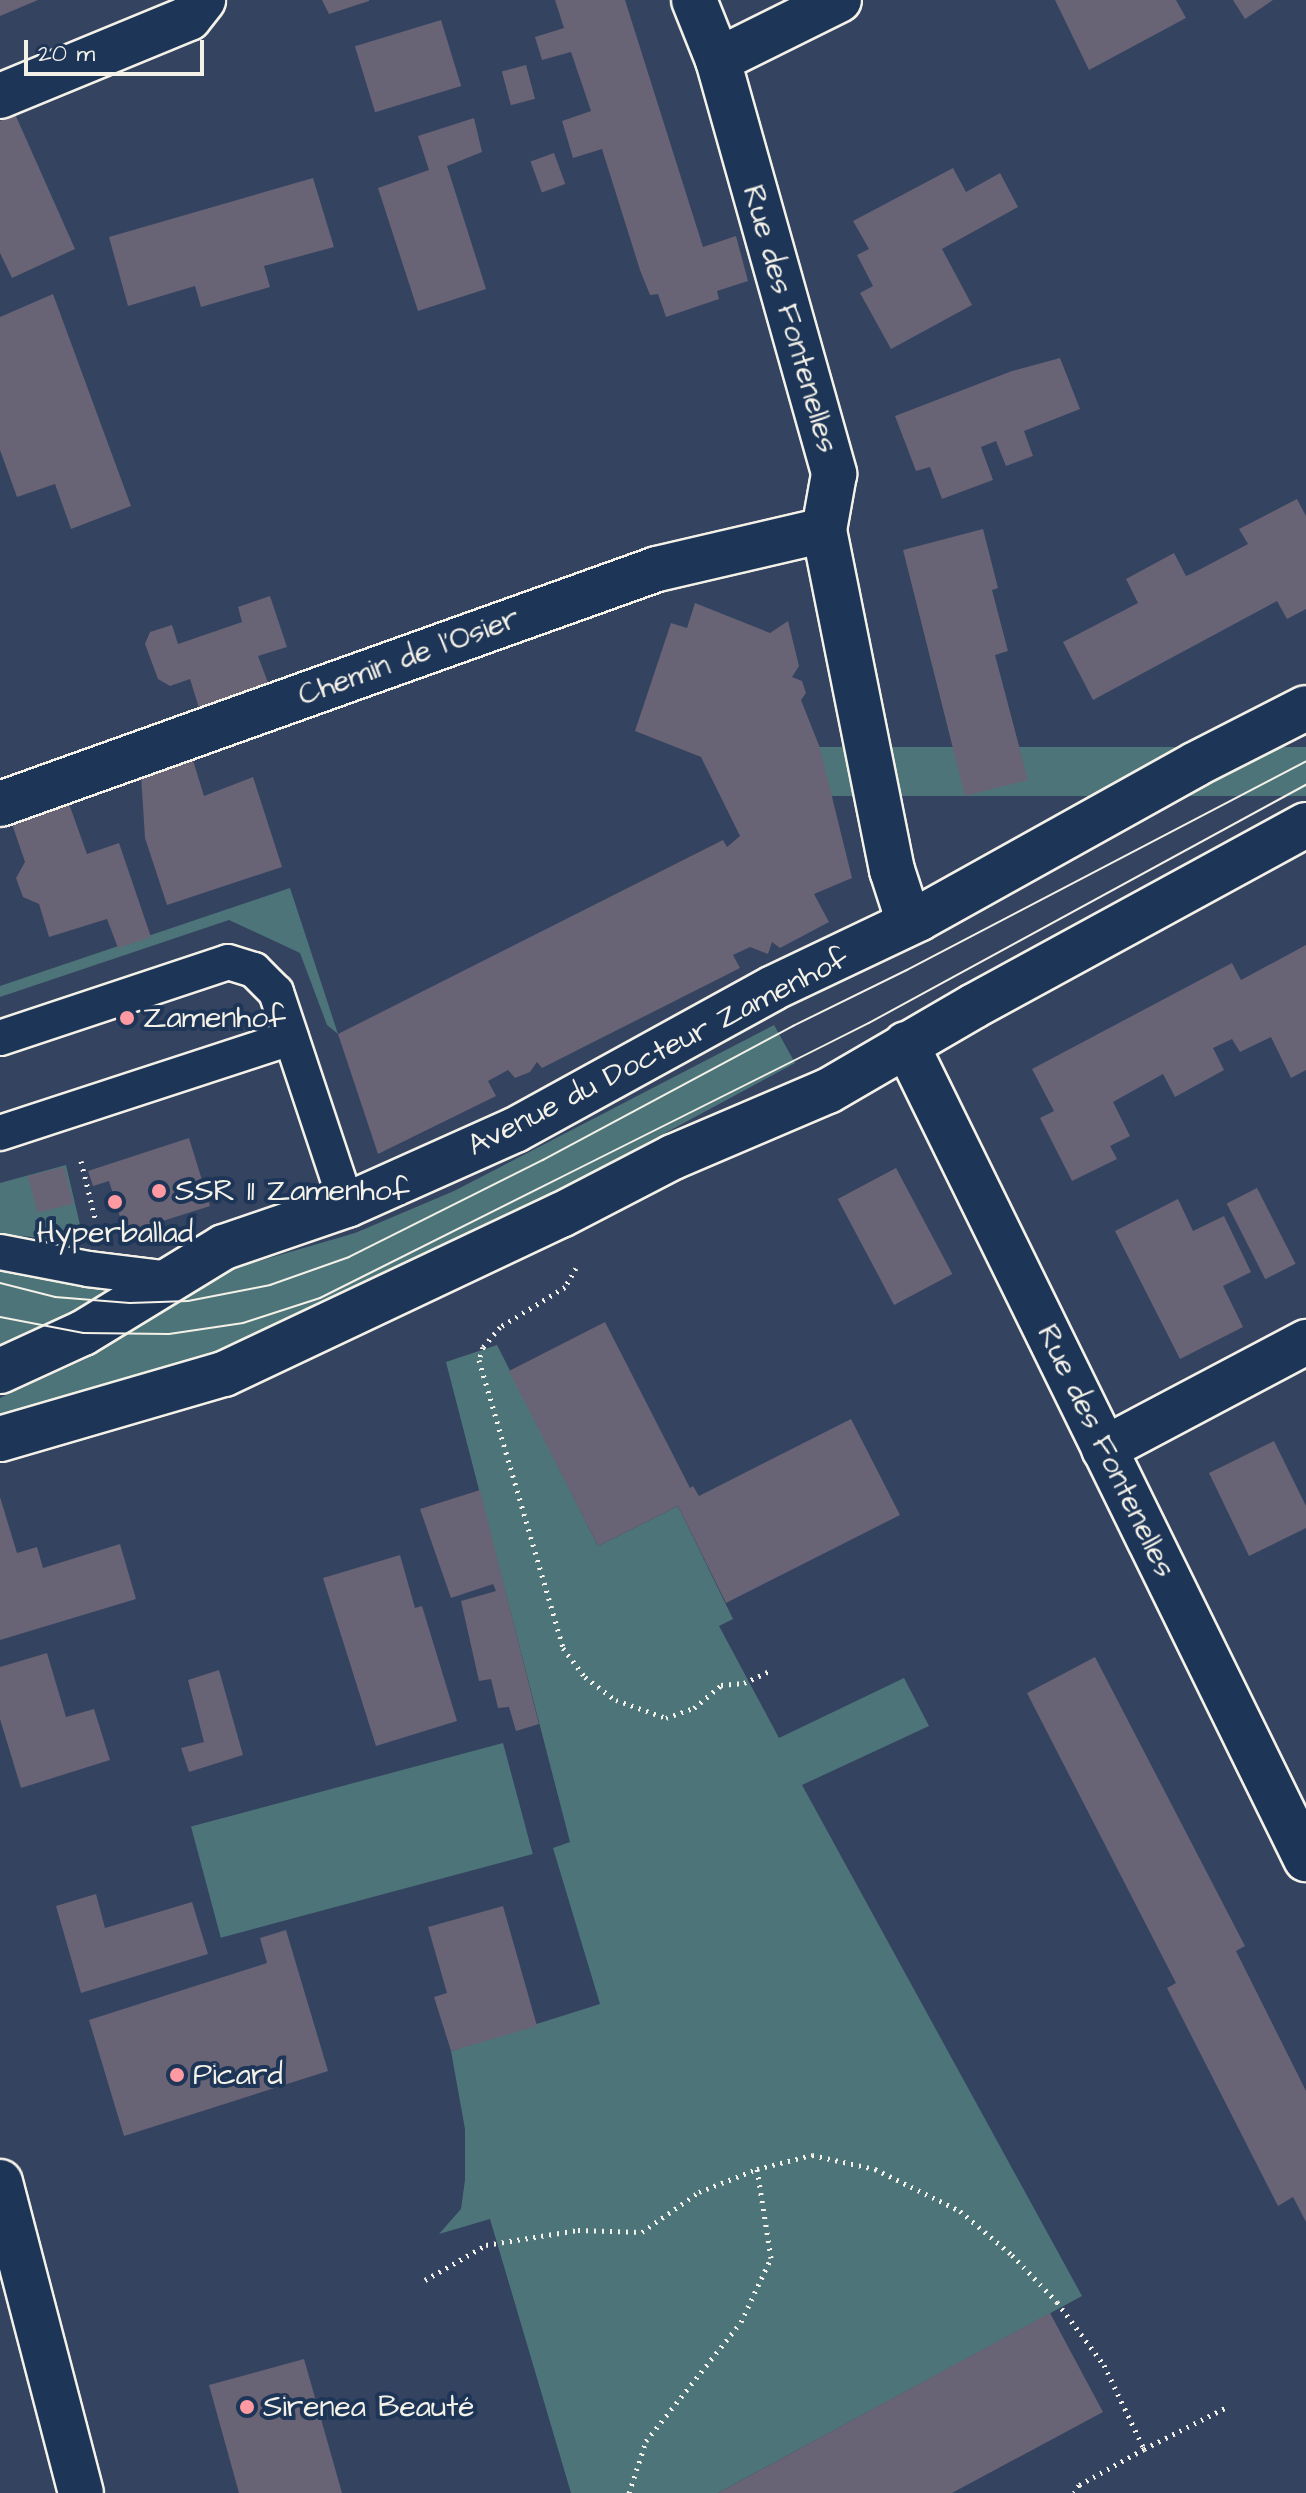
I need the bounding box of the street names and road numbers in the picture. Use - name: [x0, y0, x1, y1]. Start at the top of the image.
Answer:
- street label: Rue des Fontenelles: [735, 181, 845, 457]
- street label: Chemin de l'Osier: [293, 600, 525, 714]
- street label: Avenue du Docteur Zamenhof: [462, 940, 854, 1164]
- street label: Rue des Fontenelles: [1029, 1319, 1183, 1583]

